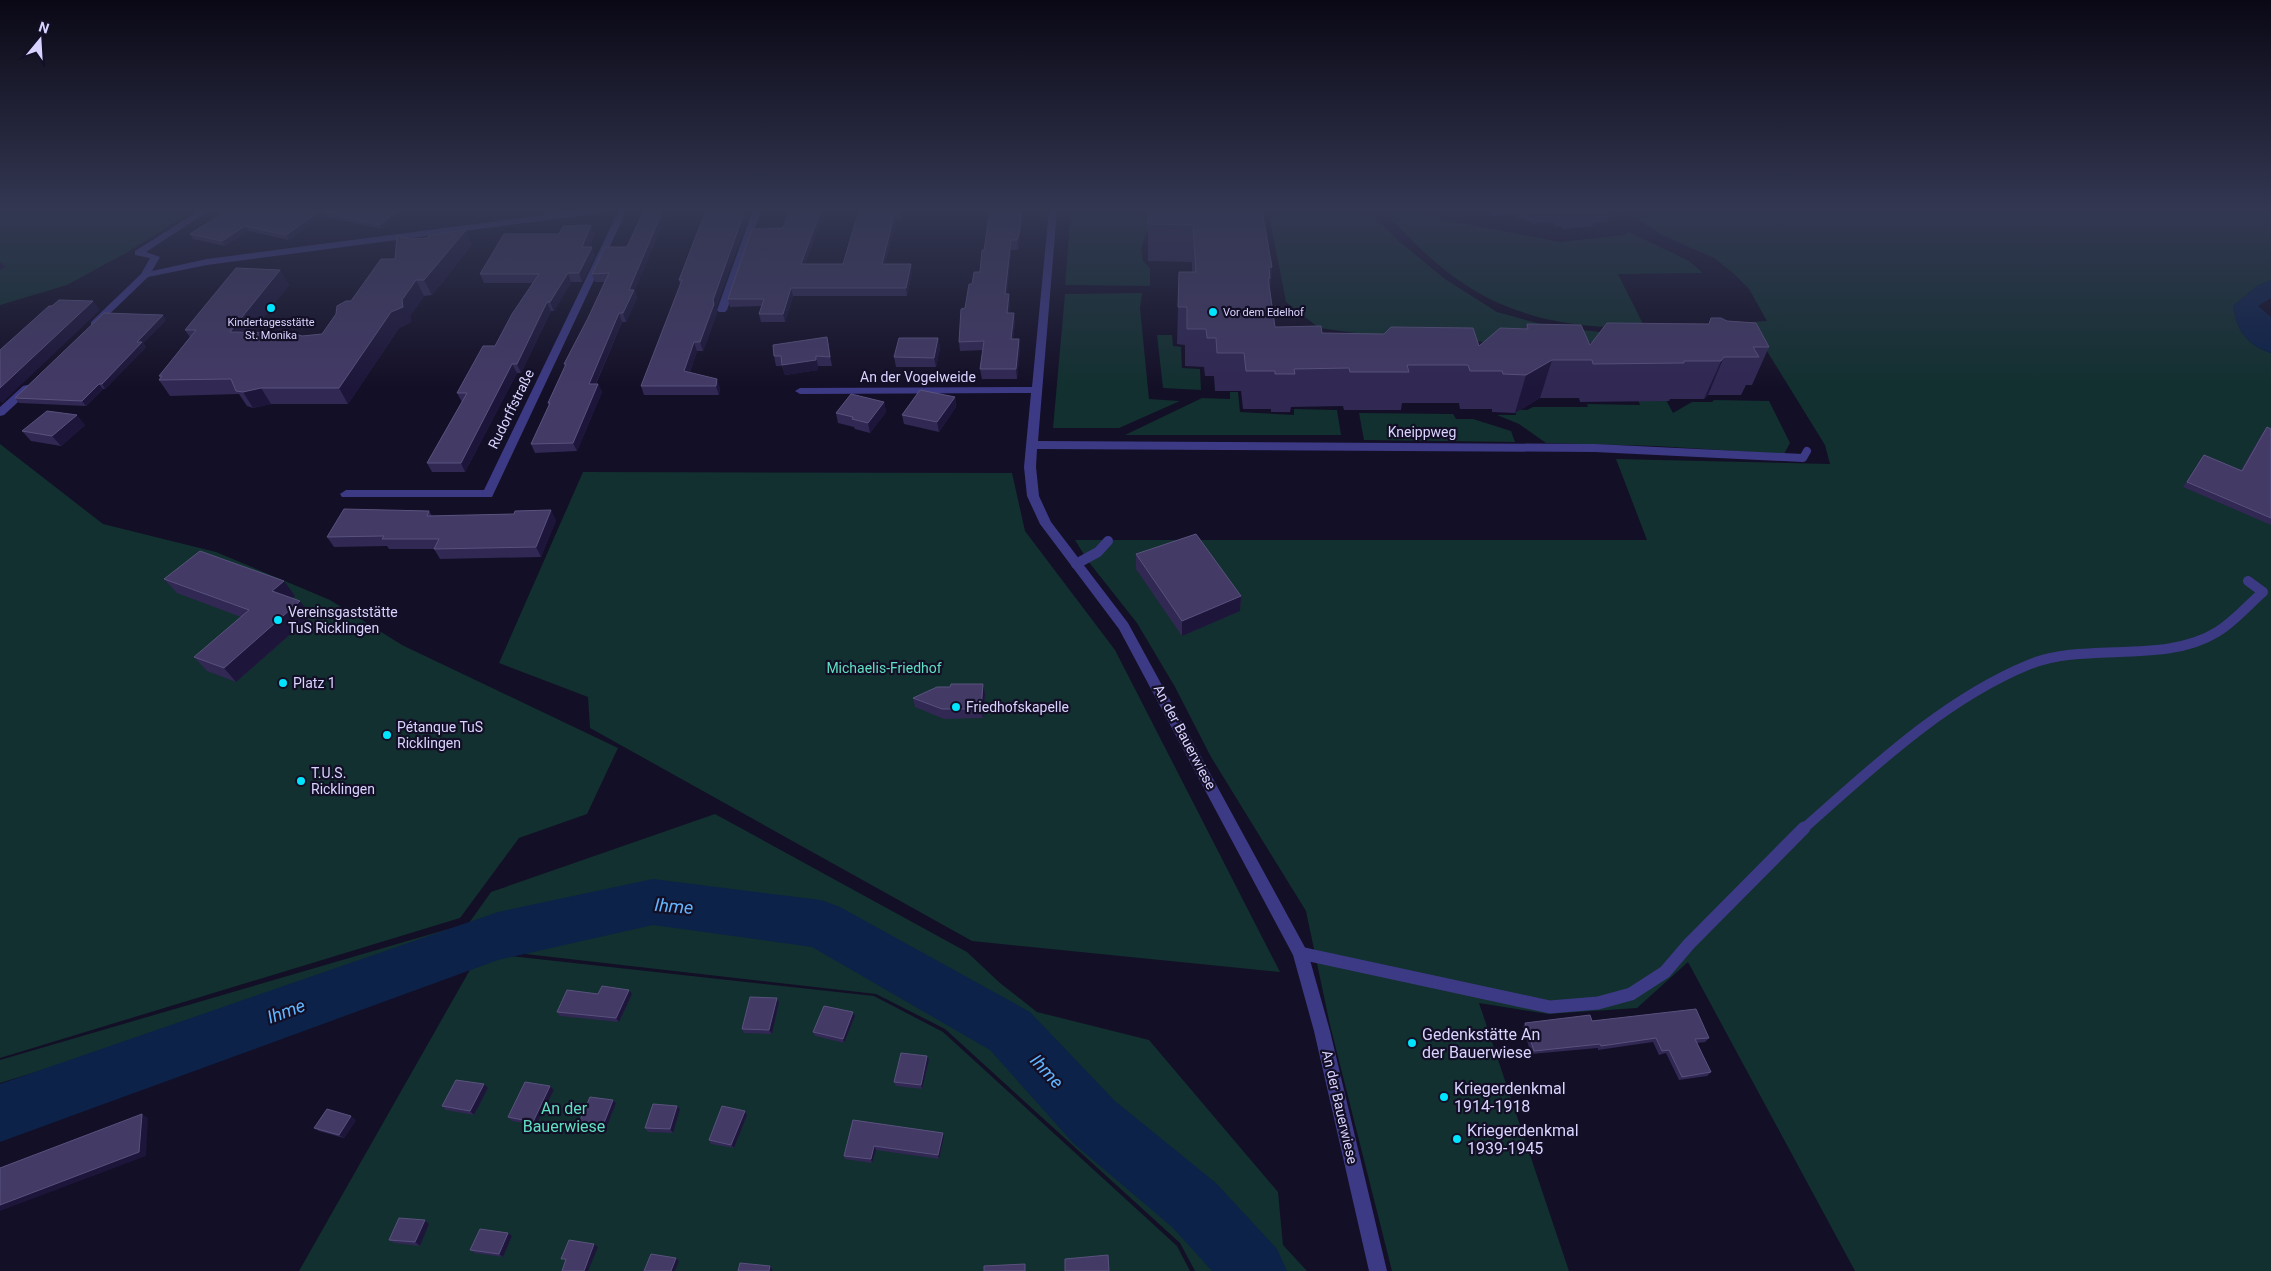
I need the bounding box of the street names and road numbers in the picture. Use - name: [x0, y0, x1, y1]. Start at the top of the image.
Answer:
- street label: Rudorffstraße: [485, 367, 537, 451]
- street label: An der Vogelweide: [860, 369, 976, 385]
- street label: Kneippweg: [1388, 424, 1456, 440]
- street label: An der Bauerwiese: [1151, 682, 1219, 792]
- street label: An der Bauerwiese: [1319, 1049, 1361, 1165]

